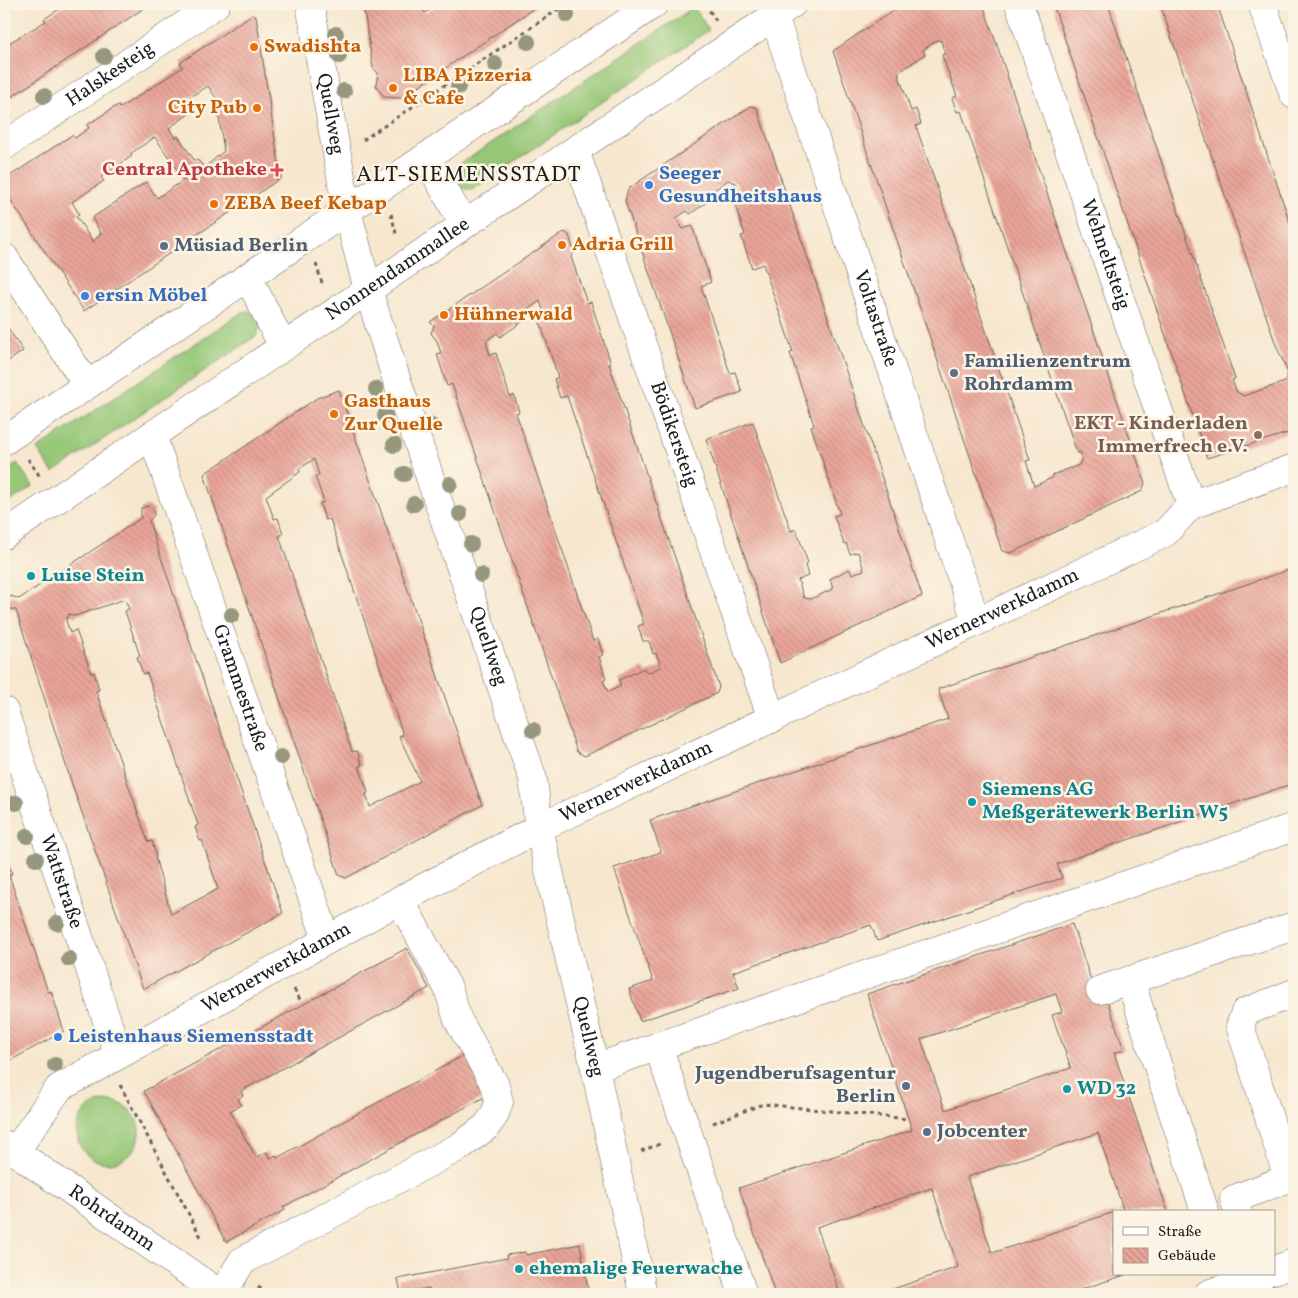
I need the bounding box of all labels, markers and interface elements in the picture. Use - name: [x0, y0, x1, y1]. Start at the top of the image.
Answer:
- place label: Swadishta: [264, 33, 361, 61]
- street label: Halskesteig: [61, 35, 160, 114]
- marker: Swadishta: [248, 41, 260, 53]
- place label: LIBA Pizzeria & Cafe: [403, 62, 532, 113]
- street label: Quellweg: [309, 71, 351, 157]
- marker: LIBA Pizzeria & Cafe: [387, 82, 399, 94]
- place label: City Pub: [168, 94, 247, 122]
- marker: City Pub: [251, 102, 263, 114]
- place label: Central Apotheke: [102, 156, 267, 184]
- district label: ALT-SIEMENSSTADT: [356, 160, 582, 191]
- place label: Seeger Gesundheitshaus: [659, 160, 822, 211]
- marker: Central Apotheke: [271, 164, 283, 176]
- marker: Seeger Gesundheitshaus: [643, 179, 655, 191]
- place label: ZEBA Beef Kebap: [224, 190, 387, 218]
- street label: Wehneltsteig: [1073, 195, 1137, 314]
- marker: ZEBA Beef Kebap: [208, 198, 220, 210]
- street label: Nonnendammallee: [320, 211, 476, 328]
- place label: Adria Grill: [572, 231, 674, 259]
- place label: Müsiad Berlin: [174, 232, 308, 260]
- marker: Adria Grill: [556, 239, 568, 251]
- marker: Müsiad Berlin: [158, 240, 170, 252]
- street label: Voltastraße: [846, 266, 904, 371]
- place label: ersin Möbel: [95, 282, 208, 310]
- marker: ersin Möbel: [79, 290, 91, 302]
- place label: Hühnerwald: [454, 301, 573, 329]
- marker: Hühnerwald: [438, 309, 450, 321]
- place label: Familienzentrum Rohrdamm: [964, 348, 1131, 399]
- marker: Familienzentrum Rohrdamm: [948, 367, 960, 379]
- street label: Bödikersteig: [642, 378, 705, 491]
- place label: Gasthaus Zur Quelle: [344, 388, 443, 439]
- marker: Gasthaus Zur Quelle: [328, 408, 340, 420]
- place label: EKT - Kinderladen Immerfrech e.V.: [1074, 410, 1248, 461]
- marker: EKT - Kinderladen Immerfrech e.V.: [1252, 429, 1264, 441]
- street label: Wernerwerkdamm: [921, 561, 1084, 658]
- place label: Luise Stein: [41, 562, 145, 590]
- marker: Luise Stein: [25, 570, 37, 582]
- street label: Quellweg: [461, 603, 514, 690]
- street label: Grammestraße: [205, 621, 275, 756]
- street label: Wernerwerkdamm: [555, 734, 717, 830]
- place label: Siemens AG Meßgerätewerk Berlin W5: [982, 776, 1228, 827]
- marker: Siemens AG Meßgerätewerk Berlin W5: [966, 796, 978, 808]
- street label: Wattstraße: [32, 831, 89, 933]
- street label: Wernerwerkdamm: [197, 916, 356, 1021]
- street label: Quellweg: [565, 994, 611, 1080]
- place label: Leistenhaus Siemensstadt: [68, 1023, 314, 1051]
- marker: Leistenhaus Siemensstadt: [52, 1031, 64, 1043]
- place label: Jugendberufsagentur Berlin: [694, 1060, 896, 1111]
- place label: WD 32: [1077, 1075, 1136, 1103]
- marker: Jugendberufsagentur Berlin: [900, 1080, 912, 1092]
- marker: WD 32: [1061, 1083, 1073, 1095]
- place label: Jobcenter: [936, 1118, 1028, 1146]
- marker: Jobcenter: [921, 1126, 933, 1138]
- street label: Rohrdamm: [62, 1179, 161, 1259]
- legend: [1113, 1210, 1276, 1276]
- text: Straße: [1158, 1222, 1201, 1243]
- text: Gebäude: [1158, 1246, 1216, 1267]
- place label: ehemalige Feuerwache: [529, 1255, 743, 1283]
- marker: ehemalige Feuerwache: [513, 1263, 525, 1275]

